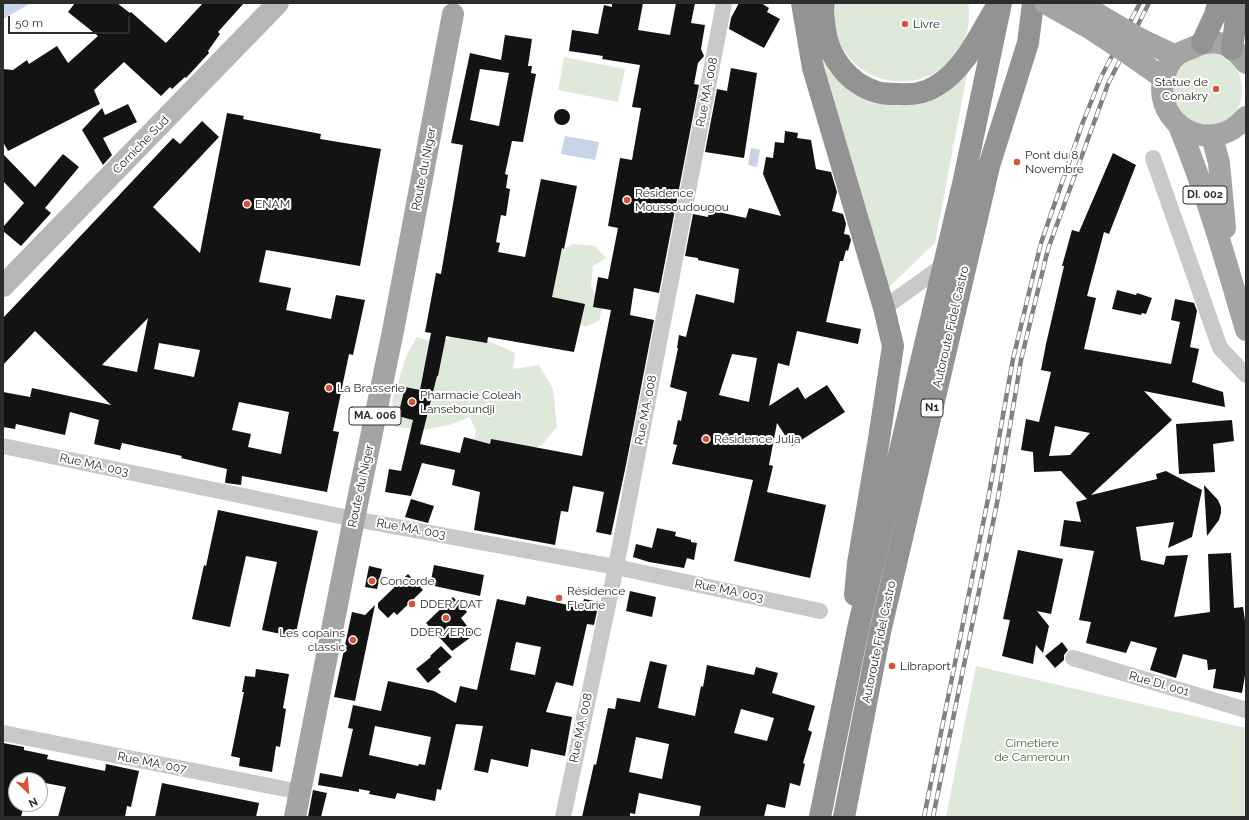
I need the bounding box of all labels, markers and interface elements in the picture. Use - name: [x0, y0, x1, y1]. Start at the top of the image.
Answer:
- scale bar: [10, 8, 132, 34]
- text: 50 m: [15, 16, 43, 30]
- place label: Livre: [913, 17, 940, 31]
- marker: Livre: [900, 19, 910, 29]
- street label: Rue MA. 008: [693, 56, 721, 128]
- place label: Statue de Conakry: [1155, 75, 1208, 103]
- marker: Statue de Conakry: [1211, 84, 1221, 94]
- street label: Corniche Sud: [110, 113, 172, 177]
- street label: Route du Niger: [409, 126, 439, 212]
- place label: Pont du 8 Novembre: [1025, 148, 1084, 176]
- marker: Pont du 8 Novembre: [1012, 157, 1022, 167]
- place label: Résidence Moussoudougou: [635, 186, 729, 214]
- road number: DI. 002: [1183, 186, 1227, 204]
- marker: Résidence Moussoudougou: [622, 195, 632, 205]
- place label: ENAM: [255, 197, 290, 211]
- marker: ENAM: [242, 199, 252, 209]
- street label: Autoroute Fidel Castro: [930, 265, 972, 389]
- street label: Rue MA. 008: [632, 374, 660, 446]
- place label: La Brasserie: [337, 381, 405, 395]
- marker: La Brasserie: [324, 383, 334, 393]
- place label: Pharmacie Coleah Lanseboundji: [420, 388, 521, 416]
- marker: Pharmacie Coleah Lanseboundji: [407, 397, 417, 407]
- road number: N1: [921, 399, 943, 417]
- road number: MA. 006: [349, 407, 401, 425]
- place label: Résidence Julia: [714, 432, 800, 446]
- marker: Résidence Julia: [701, 434, 711, 444]
- street label: Route du Niger: [345, 443, 377, 529]
- street label: Rue MA. 003: [58, 451, 130, 479]
- street label: Rue MA. 003: [375, 516, 447, 542]
- place label: Concorde: [380, 574, 435, 588]
- marker: Concorde: [367, 576, 377, 586]
- street label: Rue MA. 003: [693, 577, 765, 605]
- street label: Autoroute Fidel Castro: [859, 580, 899, 704]
- place label: Résidence Fleurie: [567, 584, 625, 612]
- marker: Résidence Fleurie: [554, 593, 564, 603]
- place label: DDER/DAT: [420, 597, 482, 611]
- marker: DDER/DAT: [407, 599, 417, 609]
- marker: DDER/ERDC: [441, 613, 451, 623]
- place label: DDER/ERDC: [410, 625, 482, 639]
- place label: Les copains classic: [279, 626, 345, 654]
- marker: Les copains classic: [348, 635, 358, 645]
- place label: Libraport: [900, 659, 951, 673]
- marker: Libraport: [887, 661, 897, 671]
- street label: Rue DI. 001: [1127, 669, 1191, 699]
- street label: Rue MA. 008: [567, 692, 595, 764]
- park label: Cimetiere de Cameroun: [994, 736, 1070, 764]
- street label: Rue MA. 007: [116, 749, 188, 777]
- north arrow: [8, 772, 48, 812]
- text: N: [26, 795, 40, 810]

